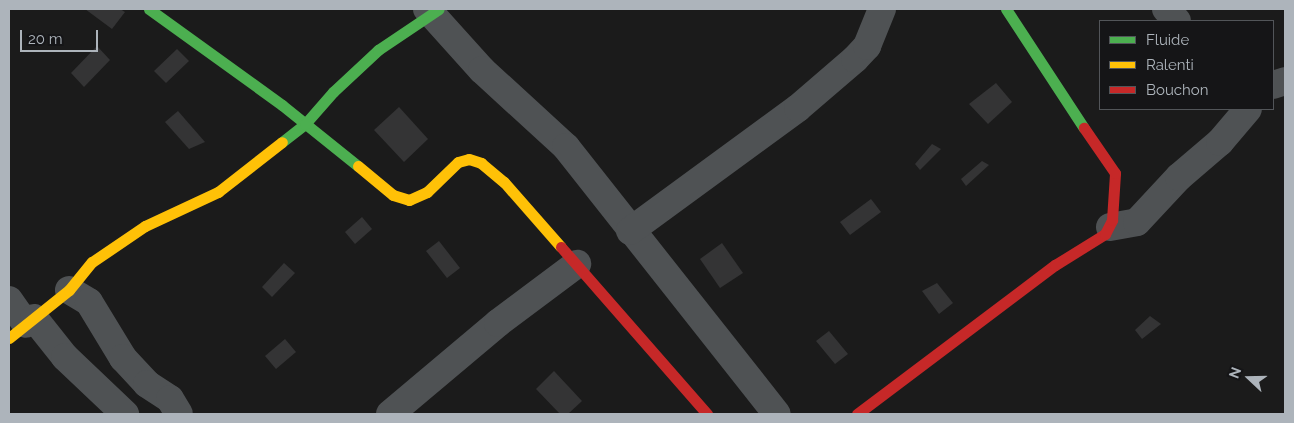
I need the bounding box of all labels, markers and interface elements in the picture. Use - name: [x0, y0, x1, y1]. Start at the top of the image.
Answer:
- scale bar: [22, 20, 100, 52]
- legend: [1099, 20, 1274, 110]
- text: 20 m: [28, 30, 63, 48]
- text: Fluide: [1146, 31, 1189, 49]
- text: Ralenti: [1146, 56, 1194, 74]
- text: Bouchon: [1146, 81, 1208, 99]
- north arrow: [1224, 353, 1274, 403]
- text: N: [1226, 365, 1244, 380]

